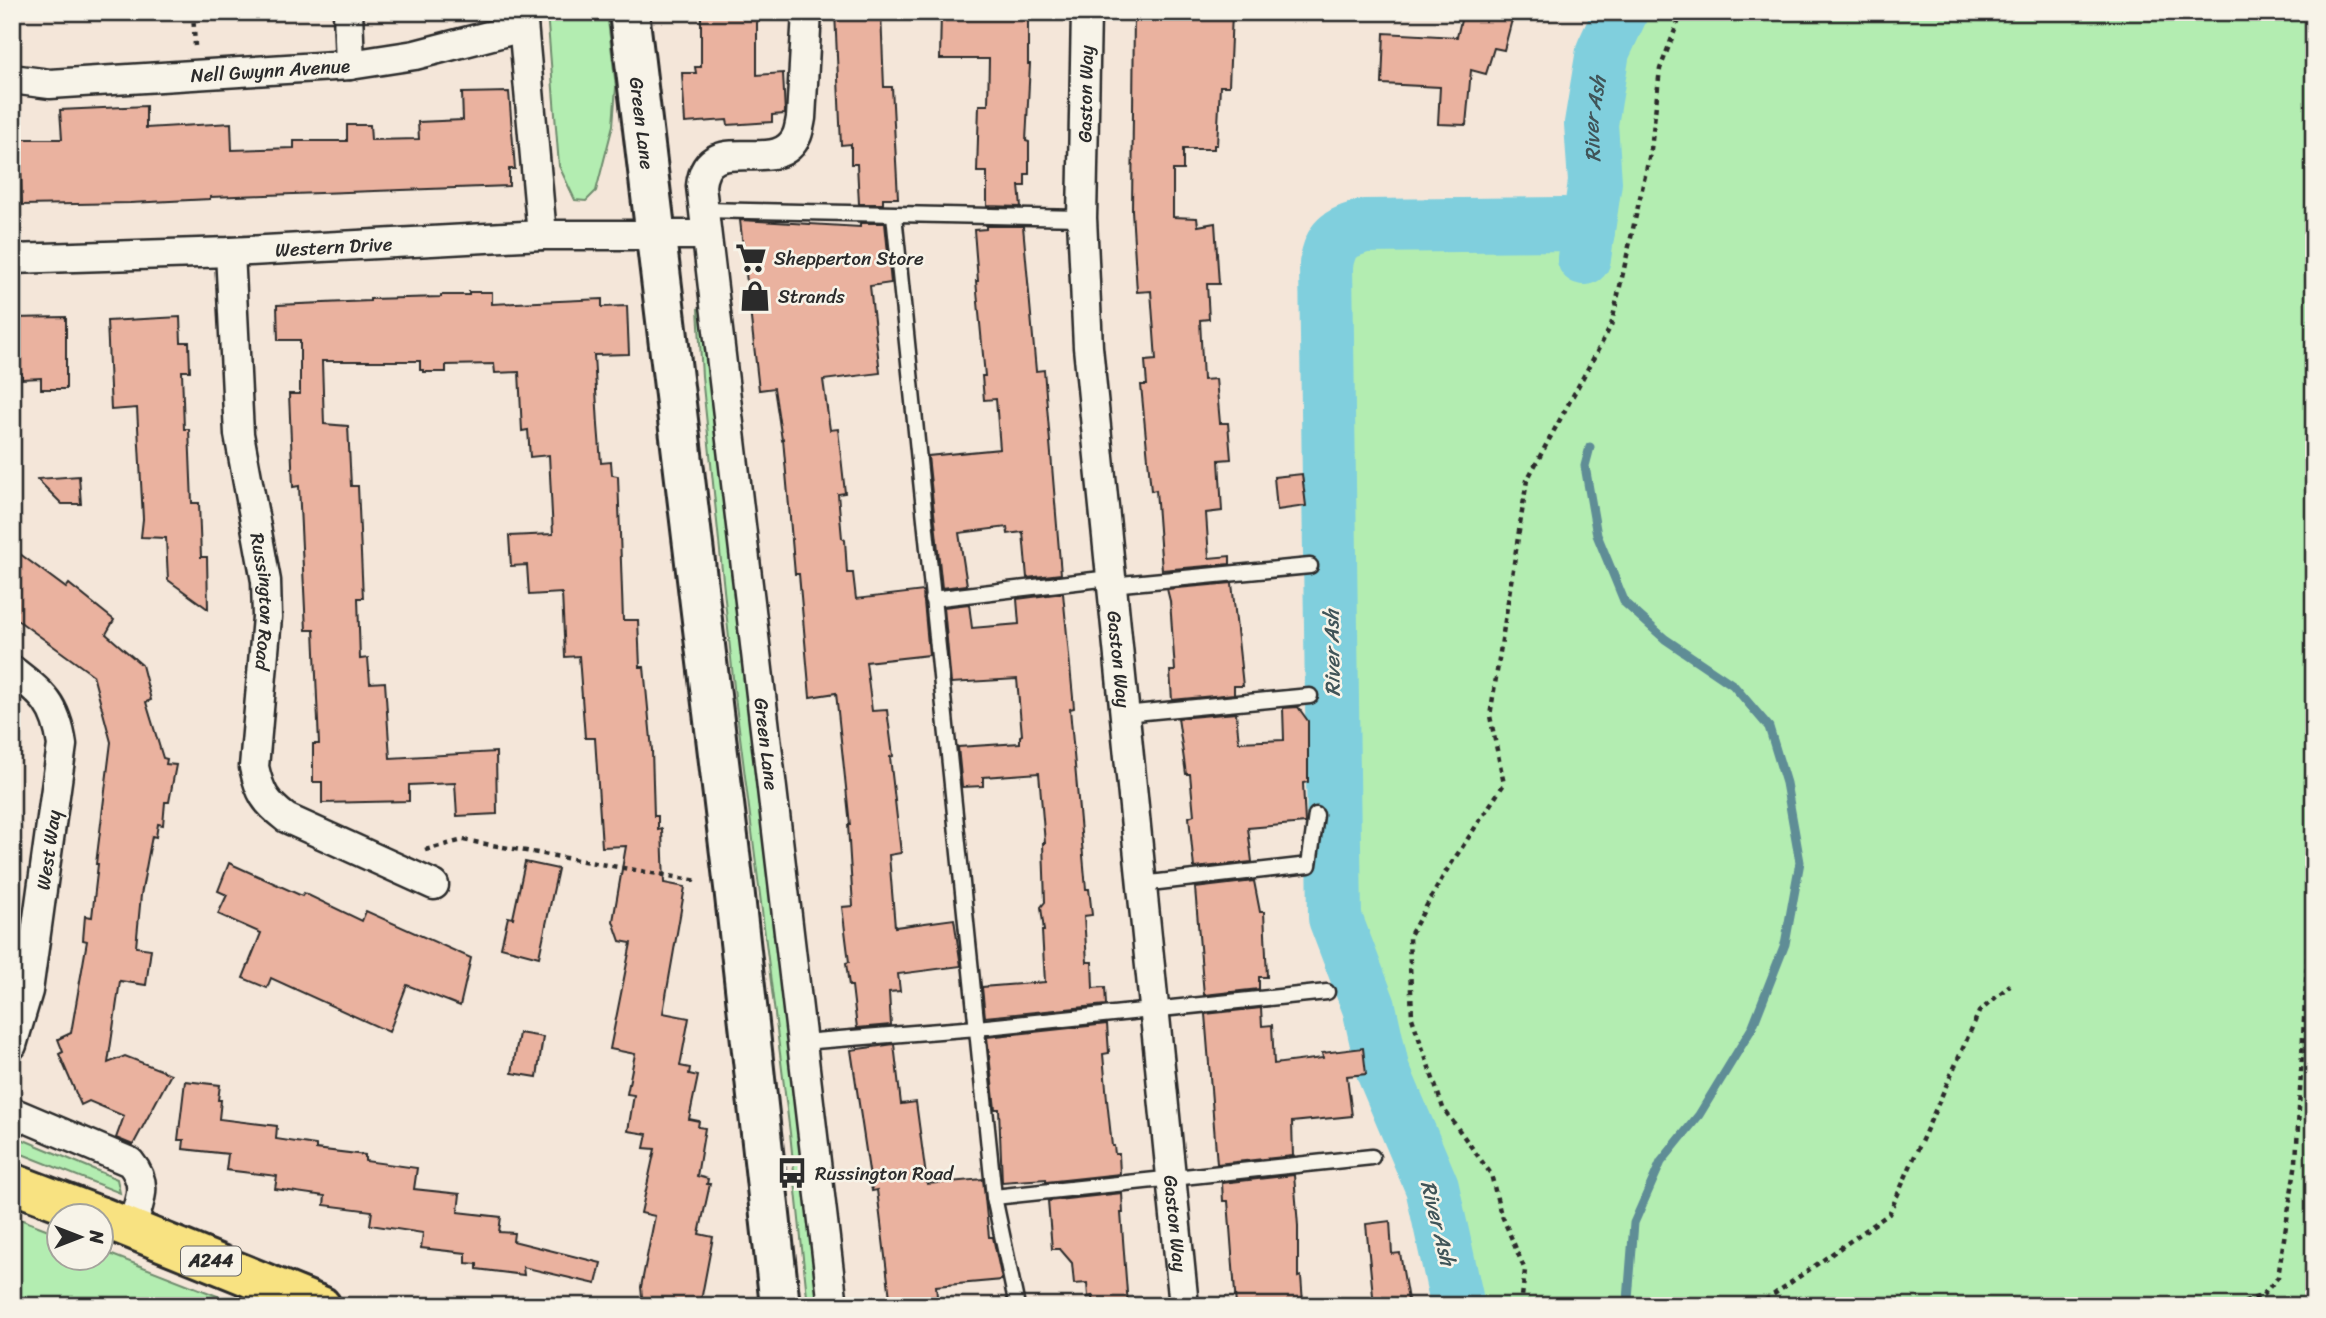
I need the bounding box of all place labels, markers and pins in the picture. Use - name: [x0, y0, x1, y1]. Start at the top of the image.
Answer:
- supermarket icon: Shepperton Store: [734, 241, 768, 275]
- place label: Shepperton Store: [774, 242, 924, 275]
- shop icon: Strands: [738, 279, 772, 313]
- place label: Strands: [778, 280, 845, 313]
- bus stop icon: Russington Road: [775, 1156, 809, 1190]
- place label: Russington Road: [815, 1157, 955, 1190]

